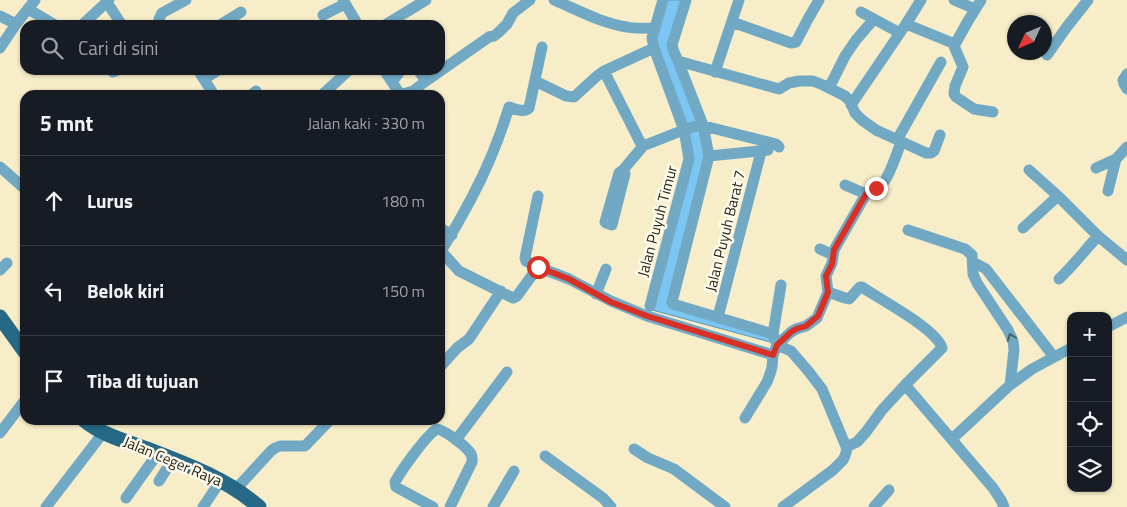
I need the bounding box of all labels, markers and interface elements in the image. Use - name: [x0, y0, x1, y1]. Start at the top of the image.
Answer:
- north arrow: [1007, 15, 1052, 60]
- search box: [20, 20, 445, 75]
- text: Cari di sini: [78, 33, 159, 62]
- icon: search: [38, 34, 66, 62]
- text: 5 mnt: [40, 107, 93, 139]
- text: Jalan kaki · 330 m: [307, 111, 425, 135]
- street label: Jalan Puyuh Timur: [631, 163, 683, 279]
- street label: Jalan Puyuh Barat 7: [699, 168, 751, 294]
- route end: [865, 177, 888, 200]
- text: Lurus: [87, 186, 133, 215]
- icon: ahead: [40, 187, 68, 215]
- text: 180 m: [381, 189, 425, 213]
- route start: [527, 256, 550, 279]
- text: Belok kiri: [87, 276, 164, 305]
- icon: left: [40, 277, 68, 305]
- text: 150 m: [381, 279, 425, 303]
- map controls: [1067, 312, 1112, 492]
- button: +: [1067, 312, 1112, 357]
- one-way arrow: [1007, 334, 1017, 342]
- button: −: [1067, 357, 1112, 402]
- text: Tiba di tujuan: [87, 366, 199, 395]
- icon: arrive: [40, 367, 68, 395]
- button: locate: [1067, 402, 1112, 447]
- street label: Jalan Ceger Raya: [120, 430, 226, 492]
- button: layers: [1067, 447, 1112, 492]

